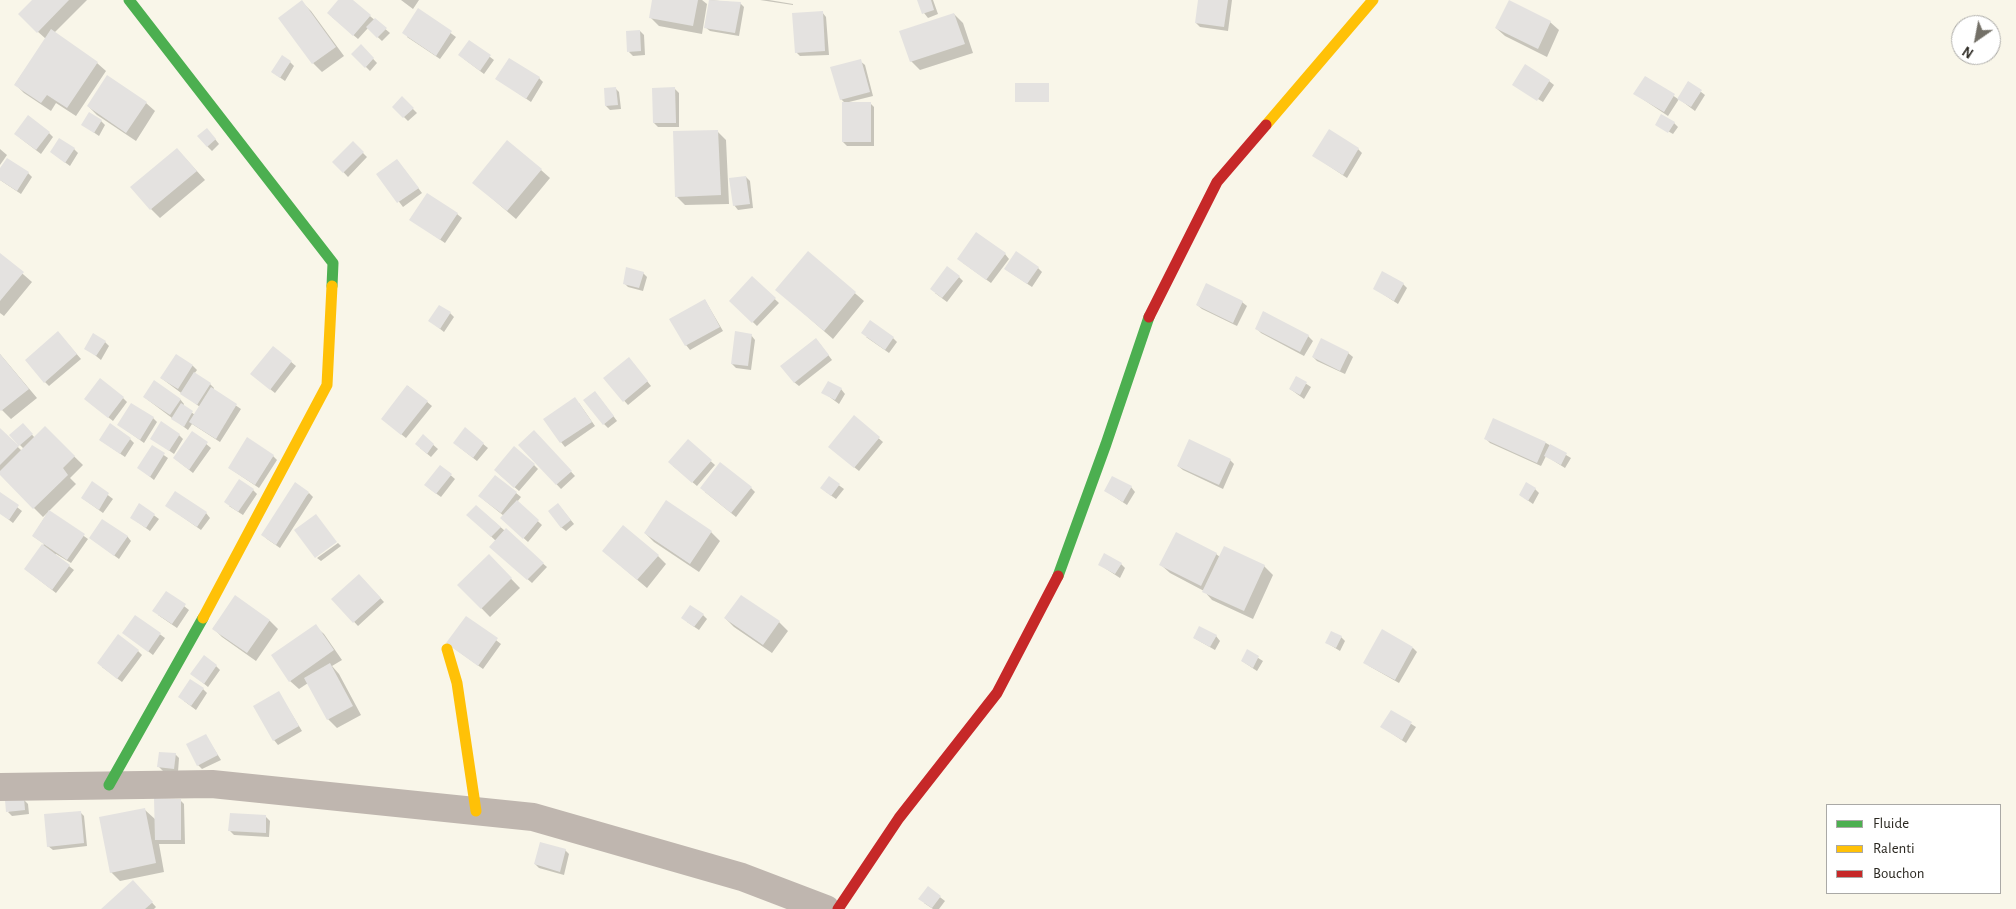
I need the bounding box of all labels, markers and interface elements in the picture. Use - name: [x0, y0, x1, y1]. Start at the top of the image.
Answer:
- north arrow: [1951, 15, 2001, 65]
- text: N: [1960, 43, 1976, 60]
- legend: [1826, 804, 2001, 894]
- text: Fluide: [1873, 816, 1909, 831]
- text: Ralenti: [1873, 841, 1915, 856]
- text: Bouchon: [1873, 866, 1924, 881]

